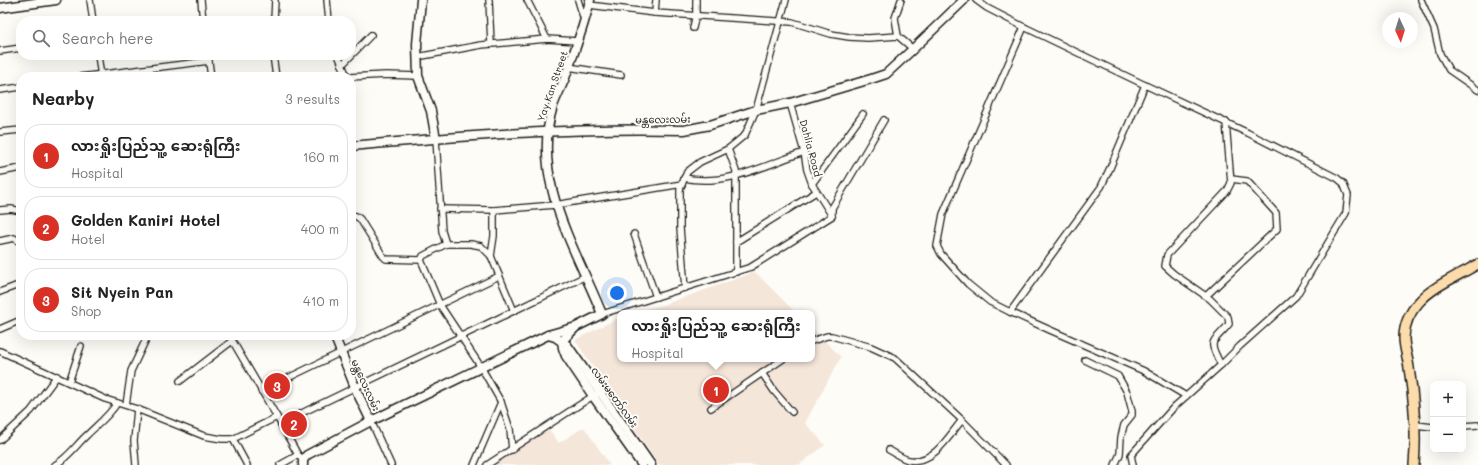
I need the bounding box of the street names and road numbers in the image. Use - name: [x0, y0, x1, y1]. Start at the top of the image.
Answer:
- street label: Yay Kan Street: [533, 49, 571, 123]
- street label: မန္တလေးလမ်း: [635, 112, 691, 128]
- street label: Dahlia Road: [797, 118, 825, 178]
- street label: မန္တလေးလမ်း: [347, 357, 384, 414]
- street label: လမ်းမတော်လမ်း: [588, 364, 642, 430]

